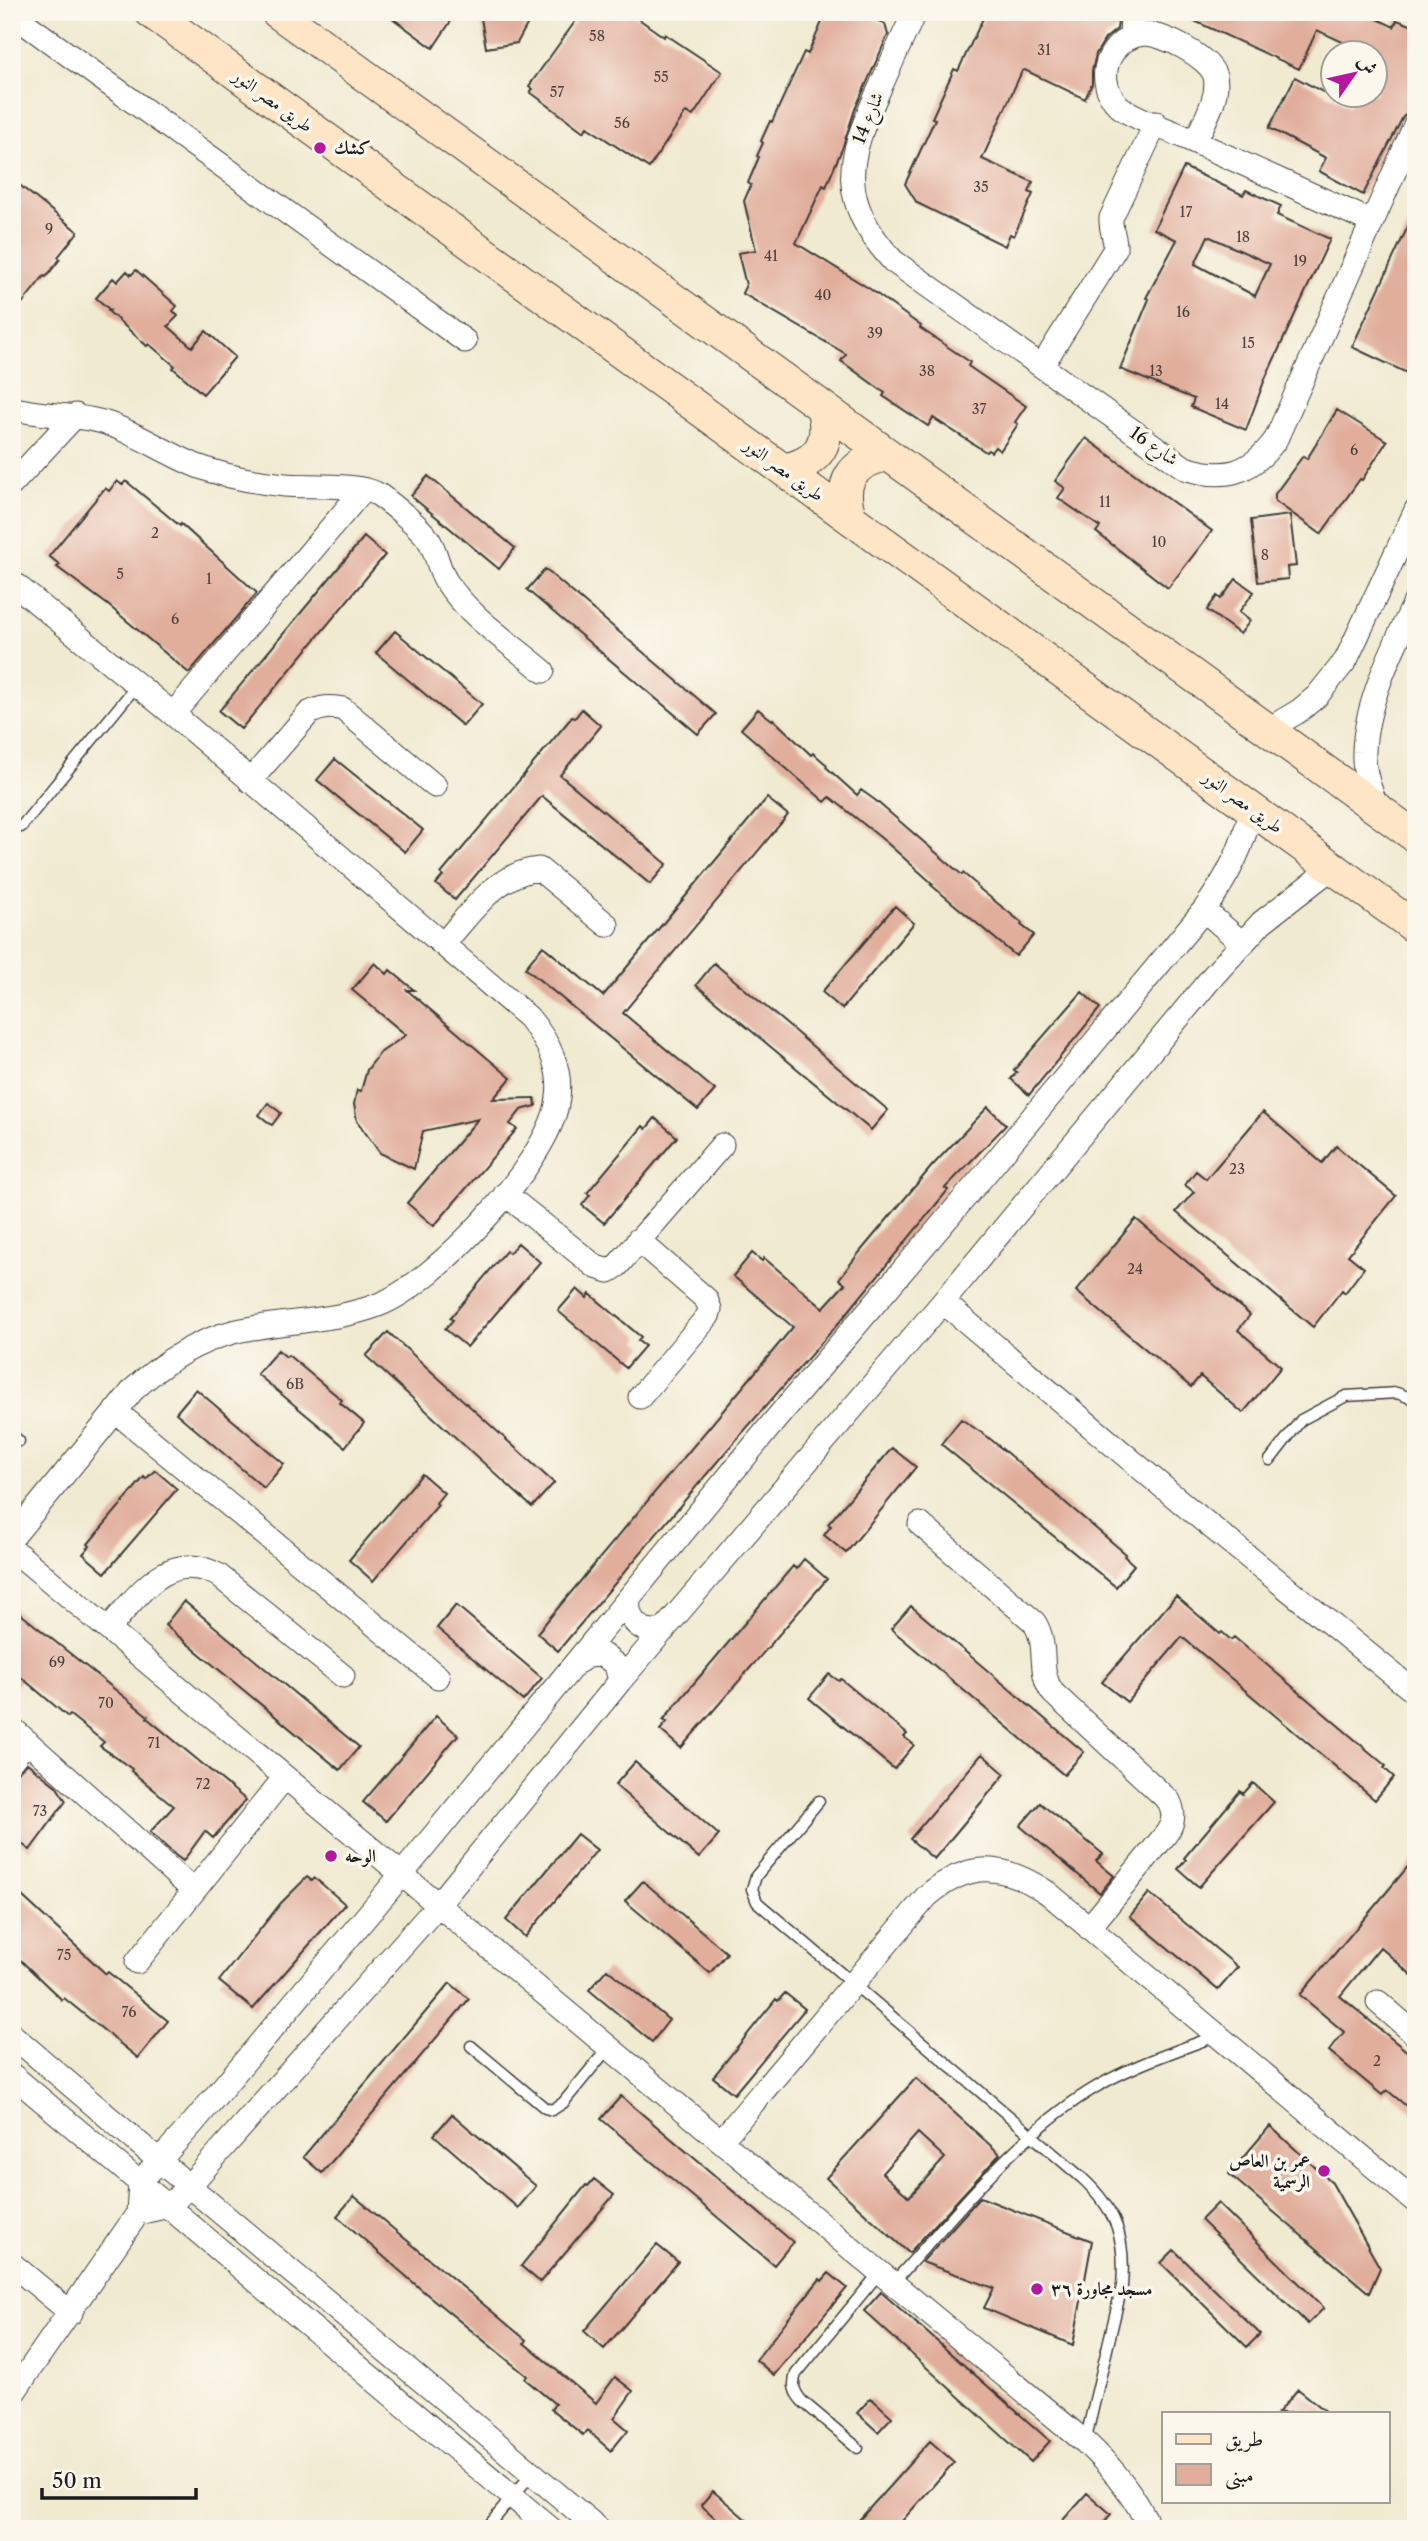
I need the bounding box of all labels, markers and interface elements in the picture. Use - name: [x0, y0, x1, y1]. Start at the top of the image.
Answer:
- house number: 58: [589, 27, 605, 45]
- north arrow: [1320, 38, 1390, 108]
- house number: 31: [1037, 41, 1051, 59]
- text: ش: [1353, 51, 1382, 79]
- street label: طريق مصر النور: [227, 63, 317, 138]
- house number: 55: [653, 68, 669, 86]
- house number: 57: [550, 83, 564, 101]
- street label: شارع 14: [848, 89, 892, 149]
- house number: 56: [614, 114, 630, 132]
- place label: كشك: [334, 137, 371, 159]
- marker: كشك: [312, 140, 328, 156]
- house number: 35: [973, 178, 989, 196]
- house number: 17: [1180, 203, 1192, 221]
- house number: 9: [45, 220, 53, 238]
- house number: 18: [1236, 228, 1250, 246]
- house number: 41: [764, 247, 778, 265]
- house number: 19: [1293, 252, 1307, 270]
- house number: 40: [815, 286, 832, 304]
- house number: 16: [1176, 303, 1190, 321]
- house number: 39: [867, 324, 883, 342]
- house number: 15: [1241, 334, 1255, 352]
- house number: 38: [919, 362, 935, 380]
- house number: 13: [1149, 362, 1163, 380]
- house number: 14: [1215, 395, 1229, 413]
- house number: 37: [972, 400, 986, 418]
- street label: شارع 16: [1123, 421, 1182, 474]
- street label: طريق مصر النور: [738, 432, 828, 507]
- house number: 6: [1350, 441, 1358, 459]
- house number: 11: [1099, 493, 1111, 511]
- house number: 2: [151, 524, 159, 542]
- house number: 10: [1152, 533, 1166, 551]
- house number: 8: [1261, 546, 1269, 564]
- house number: 5: [116, 565, 124, 583]
- house number: 1: [206, 570, 212, 588]
- house number: 6: [171, 610, 179, 628]
- street label: طريق مصر النور: [1197, 764, 1287, 839]
- house number: 23: [1229, 1160, 1245, 1178]
- house number: 24: [1127, 1260, 1143, 1278]
- house number: 6B: [286, 1375, 304, 1393]
- house number: 69: [49, 1653, 65, 1671]
- house number: 70: [98, 1694, 114, 1712]
- house number: 71: [148, 1734, 160, 1752]
- house number: 72: [196, 1775, 210, 1793]
- house number: 73: [33, 1802, 47, 1820]
- place label: الوحه: [345, 1845, 376, 1867]
- marker: الوحه: [323, 1848, 339, 1864]
- house number: 75: [57, 1946, 71, 1964]
- house number: 76: [122, 2003, 136, 2021]
- house number: 2: [1373, 2052, 1381, 2070]
- place label: عمر بن العاص الرسمية: [1229, 2150, 1310, 2193]
- marker: عمر بن العاص الرسمية: [1316, 2163, 1332, 2179]
- place label: مسجد مجاورة ٣٦: [1051, 2278, 1152, 2300]
- marker: مسجد مجاورة ٣٦: [1029, 2281, 1045, 2297]
- legend: [1162, 2412, 1390, 2502]
- text: طريق: [1225, 2426, 1263, 2452]
- scale bar: [42, 2457, 196, 2501]
- text: مبنى: [1225, 2462, 1254, 2490]
- text: 50 m: [52, 2468, 102, 2493]

